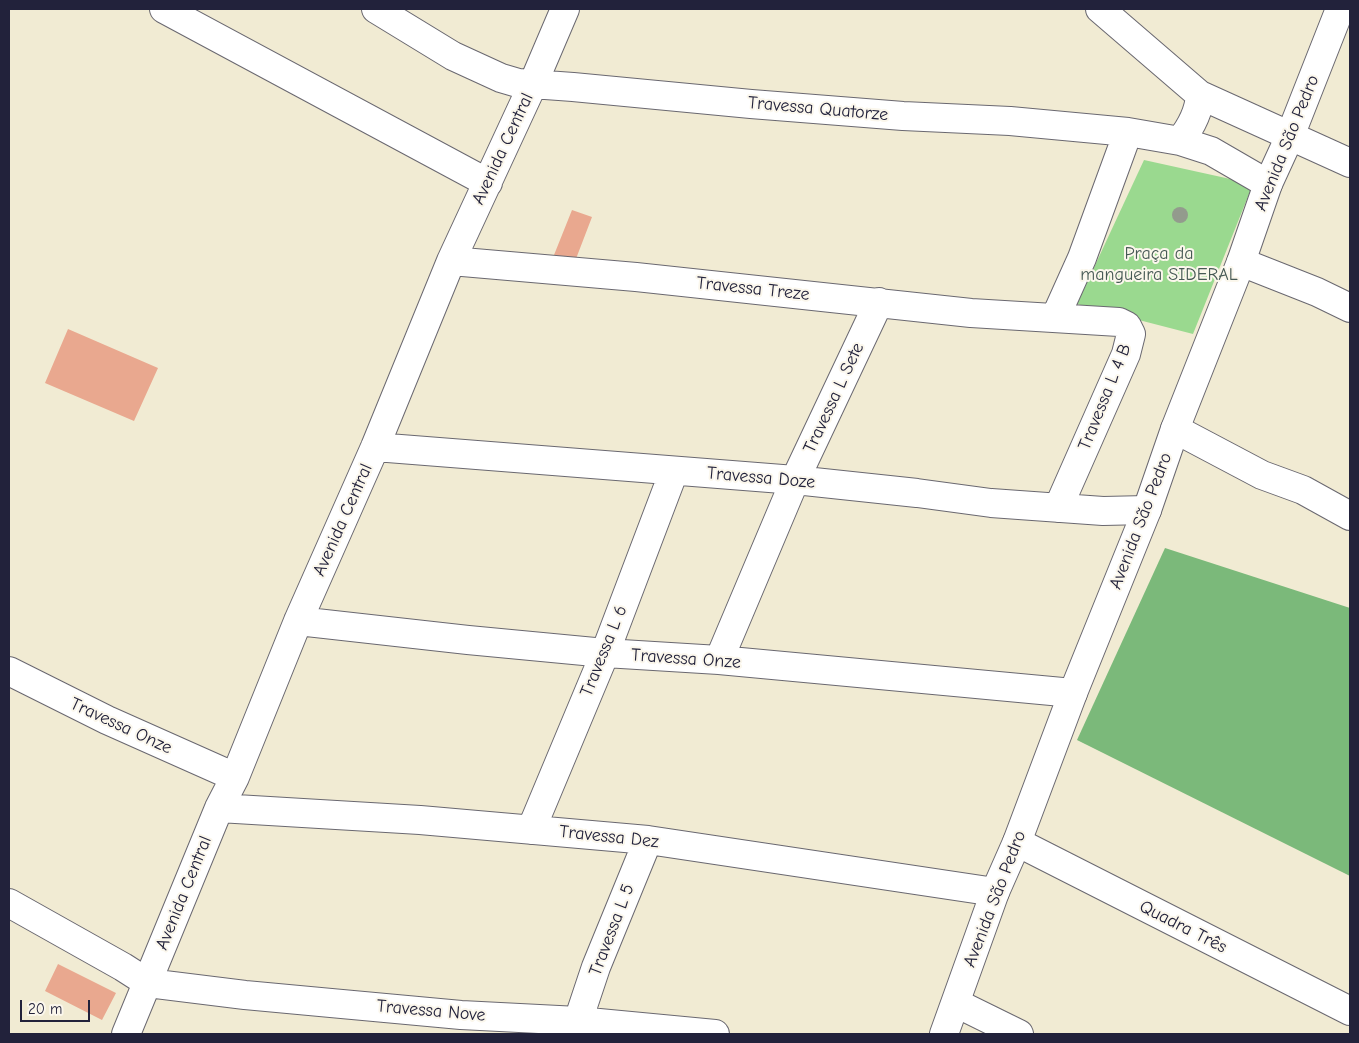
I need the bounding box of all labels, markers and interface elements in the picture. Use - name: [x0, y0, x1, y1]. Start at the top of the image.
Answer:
- street label: Avenida São Pedro: [1250, 72, 1324, 214]
- street label: Avenida Central: [468, 90, 538, 208]
- street label: Travessa Quatorze: [747, 92, 889, 126]
- park label: Praça da mangueira SIDERAL: [1080, 243, 1238, 286]
- street label: Travessa Treze: [695, 272, 811, 306]
- street label: Travessa L Sete: [799, 339, 869, 457]
- street label: Travessa L 4 B: [1074, 341, 1136, 453]
- street label: Avenida São Pedro: [1105, 450, 1177, 592]
- street label: Avenida Central: [309, 460, 377, 580]
- street label: Travessa Doze: [706, 463, 816, 493]
- street label: Travessa L 6: [576, 602, 632, 700]
- street label: Travessa Onze: [630, 644, 742, 674]
- street label: Travessa Onze: [67, 693, 175, 759]
- street label: Travessa Dez: [558, 821, 660, 853]
- street label: Avenida São Pedro: [959, 828, 1031, 970]
- street label: Avenida Central: [151, 833, 217, 953]
- street label: Travessa L 5: [585, 881, 639, 979]
- street label: Quadra Três: [1136, 896, 1230, 958]
- scale bar: [22, 990, 92, 1022]
- street label: Travessa Nove: [376, 995, 486, 1027]
- text: 20 m: [28, 1000, 62, 1018]

